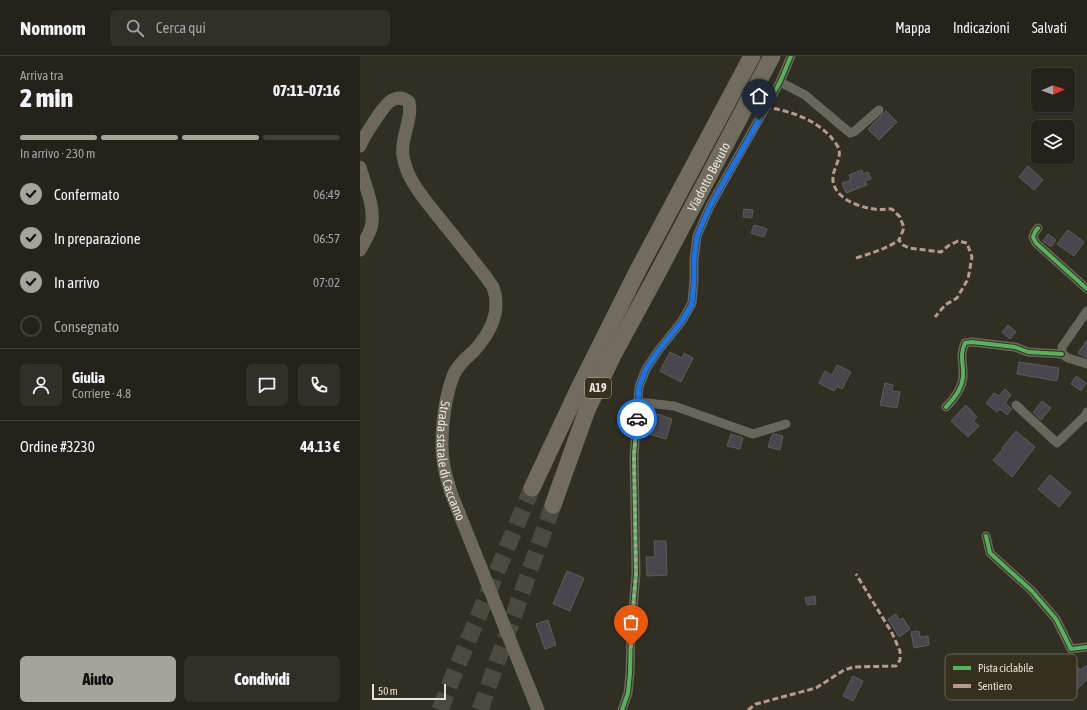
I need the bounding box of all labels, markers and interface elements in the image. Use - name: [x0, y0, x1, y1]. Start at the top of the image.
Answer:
- search box: [110, 10, 390, 46]
- text: Nomnom: [20, 17, 86, 39]
- icon: search: [124, 17, 146, 39]
- text: Cerca qui: [156, 19, 206, 36]
- text: Mappa: [895, 20, 931, 36]
- text: Indicazioni: [953, 20, 1010, 36]
- text: Salvati: [1032, 20, 1067, 36]
- text: Arriva tra: [20, 68, 63, 83]
- north arrow: [1031, 68, 1075, 112]
- map controls: [1031, 68, 1075, 164]
- pin: [742, 79, 776, 120]
- text: 07:11–07:16: [273, 82, 340, 99]
- text: 2 min: [20, 83, 73, 113]
- icon: home: [748, 85, 770, 107]
- button: layers: [1031, 120, 1075, 164]
- street label: Viadotto Bevuto: [684, 139, 733, 214]
- text: In arrivo · 230 m: [20, 146, 95, 161]
- icon: check: [20, 183, 42, 205]
- text: Confermato: [54, 186, 119, 203]
- text: 06:49: [313, 187, 340, 202]
- icon: check: [20, 227, 42, 249]
- text: In preparazione: [54, 230, 141, 247]
- text: 06:57: [313, 231, 340, 246]
- icon: check: [20, 271, 42, 293]
- text: In arrivo: [54, 274, 100, 291]
- text: 07:02: [313, 275, 340, 290]
- text: Consegnato: [54, 318, 119, 335]
- button: person: [20, 364, 62, 406]
- button: chat: [246, 364, 288, 406]
- button: phone: [298, 364, 340, 406]
- text: Giulia: [72, 369, 105, 386]
- road number: A19: [585, 378, 611, 398]
- text: Corriere · 4.8: [72, 386, 131, 401]
- courier: [617, 399, 657, 439]
- street label: Strada statale di Caccamo: [434, 400, 469, 523]
- icon: car: [626, 408, 648, 430]
- text: Ordine #3230: [20, 438, 95, 455]
- text: 44.13 €: [300, 438, 340, 455]
- pin: [614, 605, 648, 646]
- icon: bag: [620, 611, 642, 633]
- legend: [945, 654, 1077, 700]
- button: Aiuto: [20, 656, 176, 702]
- button: Condividi: [184, 656, 340, 702]
- text: Pista ciclabile: [978, 662, 1034, 674]
- text: Sentiero: [978, 680, 1012, 692]
- scale bar: [372, 682, 446, 701]
- text: 50 m: [378, 685, 398, 697]

